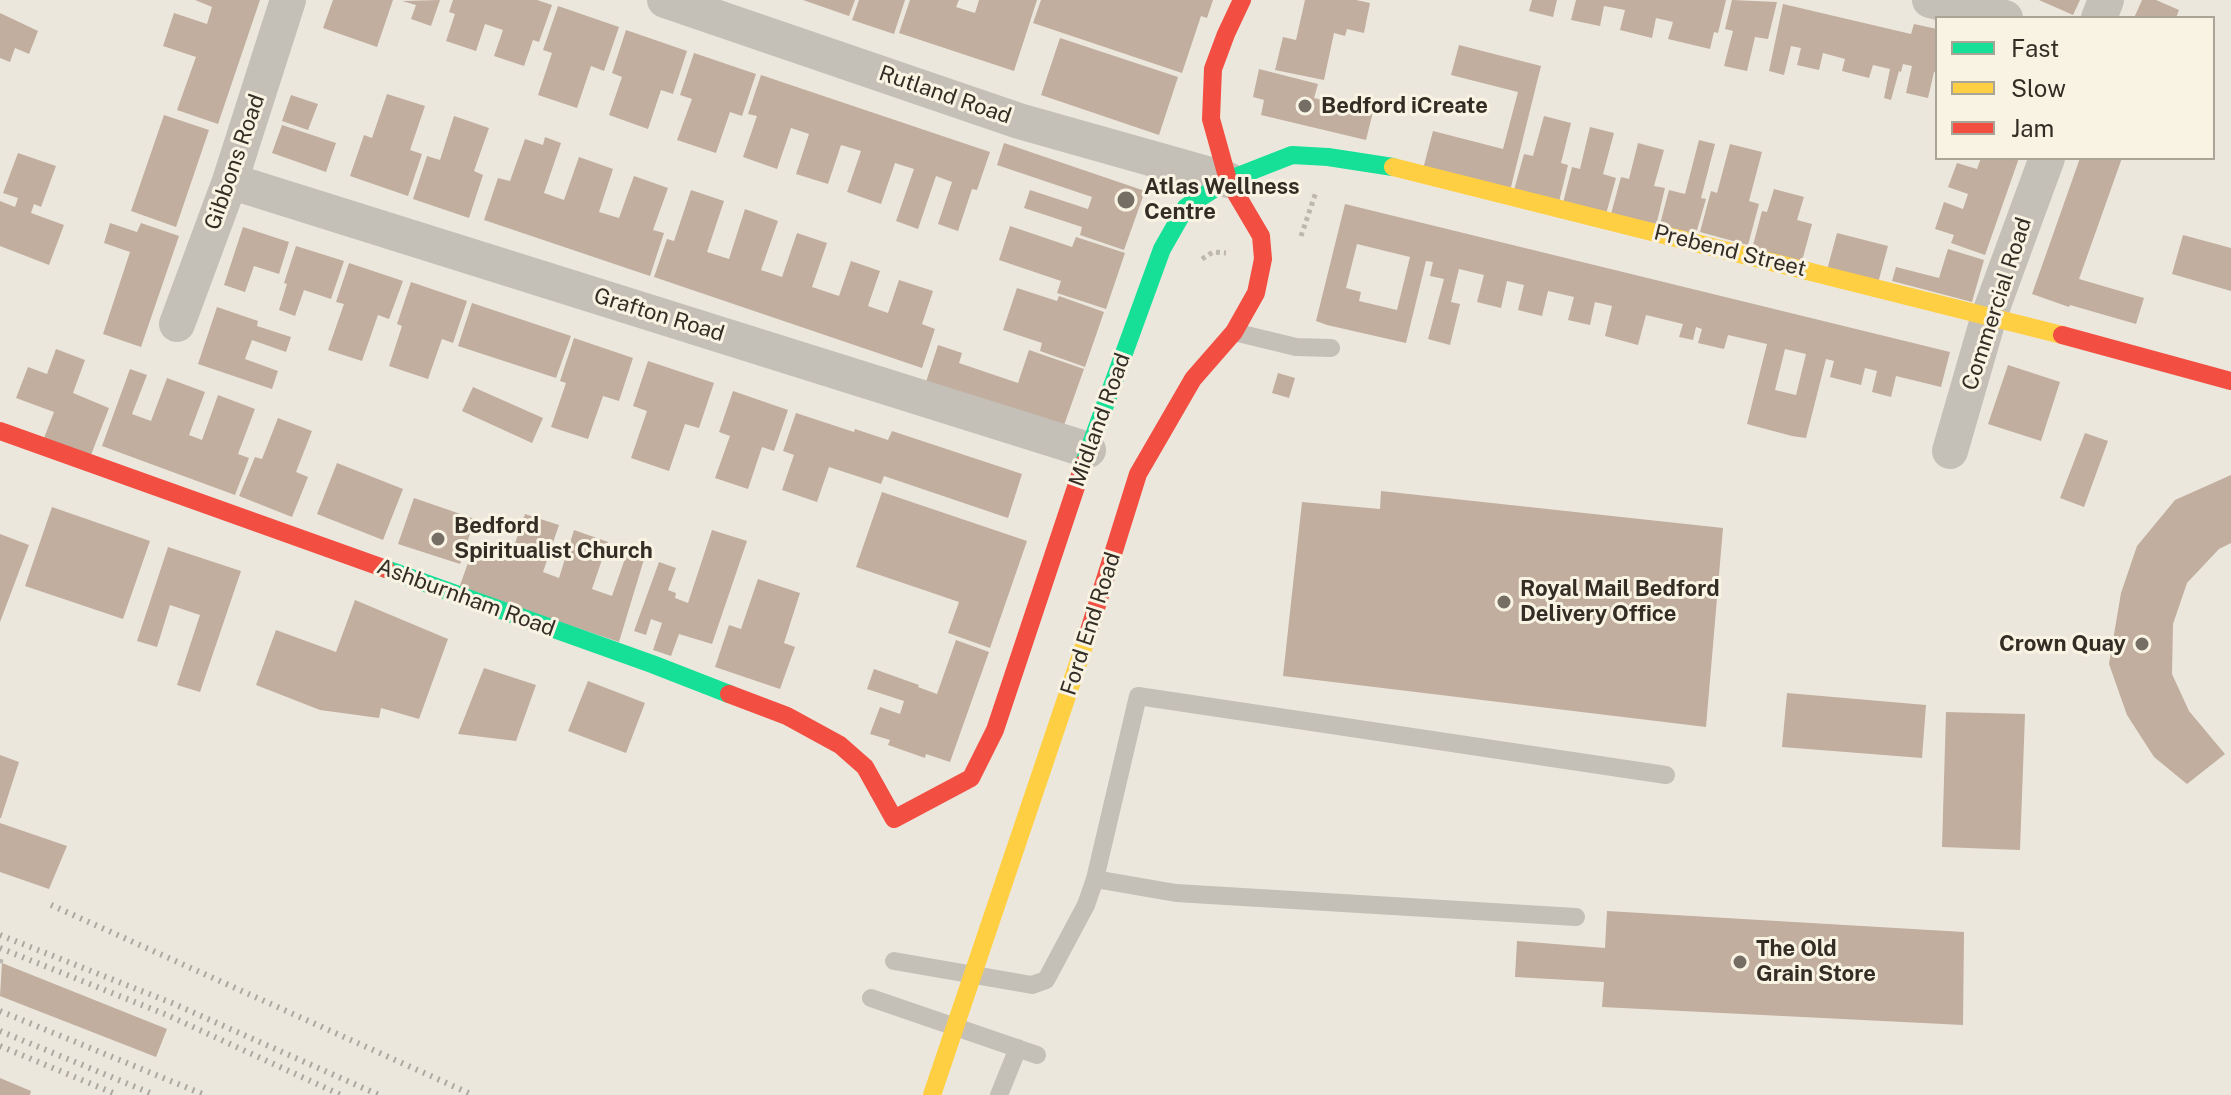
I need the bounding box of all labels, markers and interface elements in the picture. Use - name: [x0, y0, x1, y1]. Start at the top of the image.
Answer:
- legend: [1935, 16, 2215, 160]
- text: Fast: [2011, 34, 2059, 62]
- street label: Rutland Road: [875, 60, 1015, 130]
- text: Slow: [2011, 74, 2066, 102]
- street label: Gibbons Road: [199, 91, 271, 233]
- place label: Bedford iCreate: [1321, 93, 1488, 119]
- marker: Bedford iCreate: [1296, 97, 1314, 115]
- text: Jam: [2011, 114, 2054, 142]
- place label: Atlas Wellness Centre: [1144, 174, 1300, 226]
- marker: Atlas Wellness Centre: [1115, 189, 1137, 211]
- street label: Commercial Road: [1957, 214, 2037, 394]
- street label: Prebend Street: [1651, 219, 1809, 283]
- street label: Grafton Road: [591, 283, 727, 347]
- street label: Midland Road: [1064, 350, 1136, 490]
- place label: Bedford Spiritualist Church: [454, 513, 653, 564]
- marker: Bedford Spiritualist Church: [429, 530, 447, 548]
- street label: Ford End Road: [1055, 549, 1127, 699]
- street label: Ashburnham Road: [373, 553, 559, 643]
- place label: Royal Mail Bedford Delivery Office: [1520, 576, 1720, 628]
- marker: Royal Mail Bedford Delivery Office: [1495, 593, 1513, 611]
- place label: Crown Quay: [1999, 631, 2126, 657]
- marker: Crown Quay: [2133, 635, 2151, 653]
- place label: The Old Grain Store: [1756, 936, 1876, 988]
- marker: The Old Grain Store: [1731, 953, 1749, 971]

